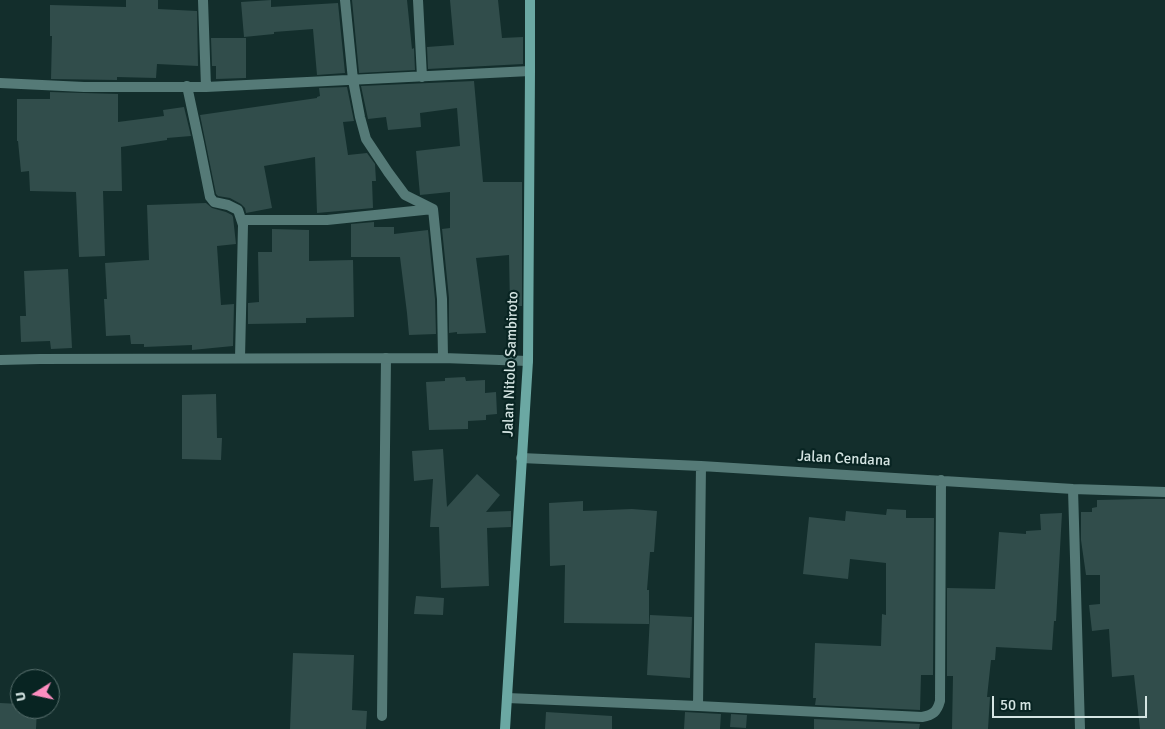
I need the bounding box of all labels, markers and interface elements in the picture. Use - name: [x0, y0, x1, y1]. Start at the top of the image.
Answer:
- street label: Jalan Nitolo Sambiroto: [499, 291, 523, 437]
- street label: Jalan Cendana: [797, 448, 891, 470]
- north arrow: [10, 669, 60, 719]
- scale bar: [995, 686, 1150, 718]
- text: U: [12, 690, 30, 703]
- text: 50 m: [1000, 696, 1031, 714]

